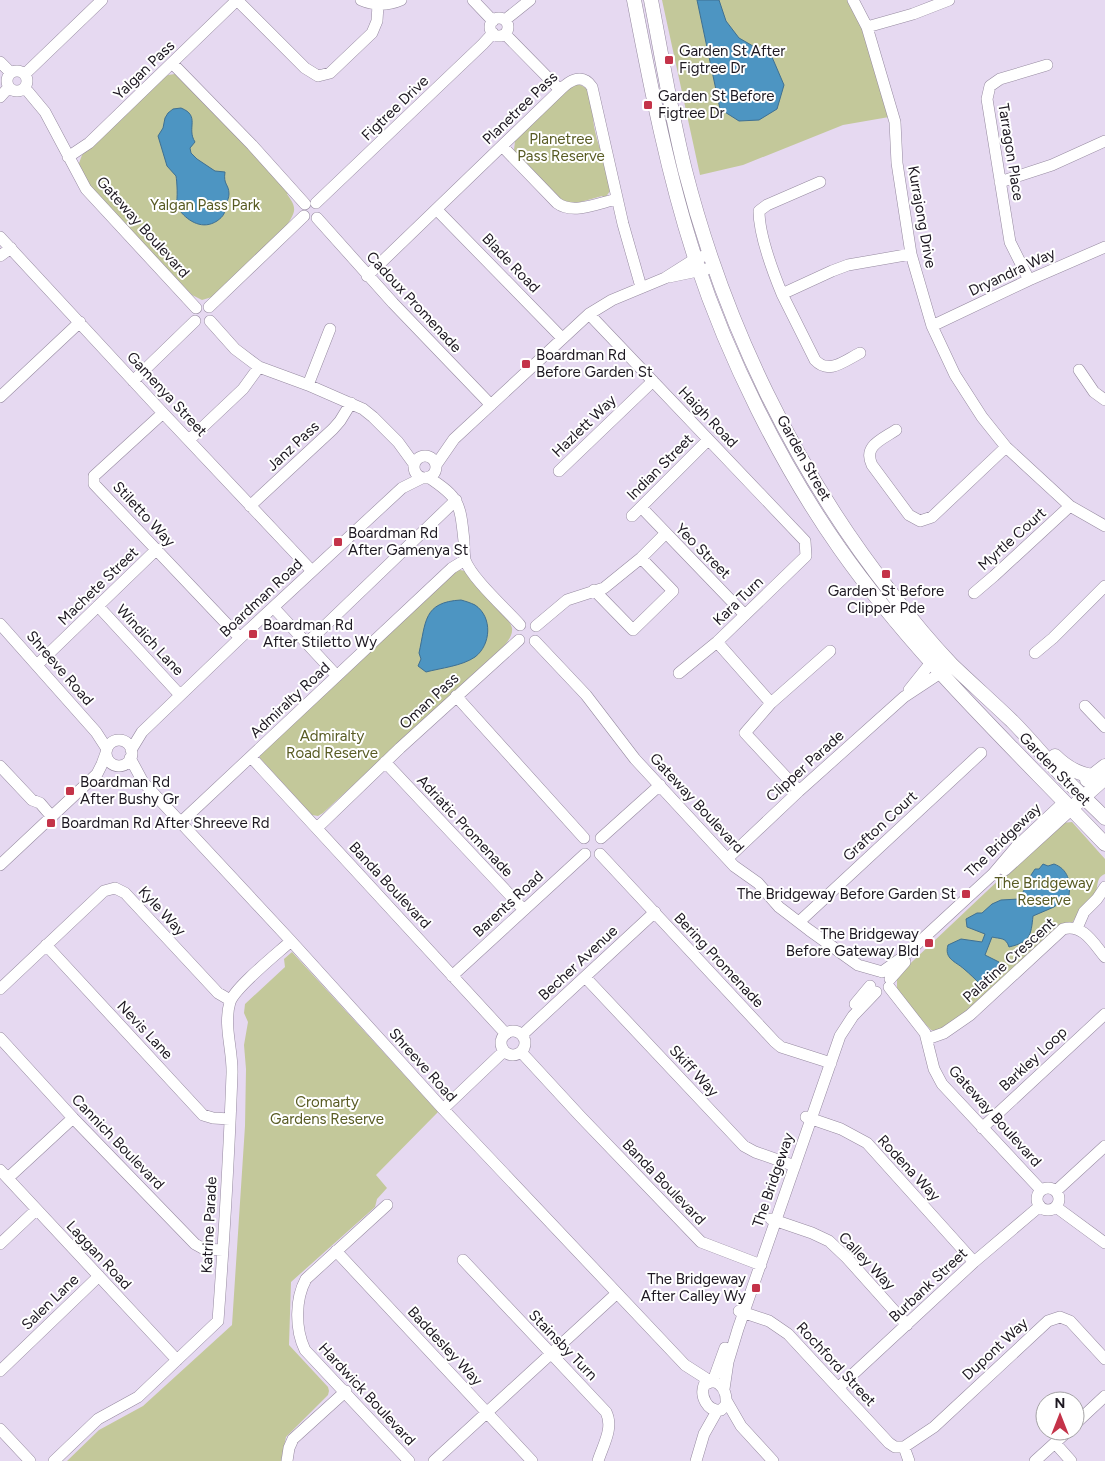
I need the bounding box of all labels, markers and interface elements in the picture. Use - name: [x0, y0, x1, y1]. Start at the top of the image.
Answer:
- street label: Yalgan Pass: [110, 36, 178, 104]
- place label: Garden St After Figtree Dr: [679, 42, 785, 77]
- marker: Garden St After Figtree Dr: [663, 54, 675, 66]
- street label: Planetree Pass: [479, 68, 561, 148]
- street label: Figtree Drive: [358, 72, 432, 144]
- place label: Garden St Before Figtree Dr: [658, 87, 775, 122]
- marker: Garden St Before Figtree Dr: [642, 99, 654, 111]
- street label: Tarragon Place: [994, 102, 1028, 202]
- park label: Planetree Pass Reserve: [517, 130, 605, 165]
- street label: Kurrajong Drive: [904, 164, 940, 270]
- street label: Gateway Boulevard: [93, 173, 193, 281]
- park label: Yalgan Pass Park: [150, 196, 261, 214]
- street label: Blade Road: [478, 230, 544, 296]
- street label: Dryandra Way: [966, 244, 1058, 300]
- street label: Cadoux Promenade: [363, 248, 465, 356]
- place label: Boardman Rd Before Garden St: [536, 346, 653, 381]
- street label: Gamenya Street: [123, 348, 211, 440]
- marker: Boardman Rd Before Garden St: [520, 358, 532, 370]
- street label: Haigh Road: [674, 383, 742, 451]
- street label: Hazlett Way: [548, 391, 620, 461]
- street label: Garden Street: [773, 412, 835, 504]
- street label: Janz Pass: [263, 417, 323, 475]
- street label: Indian Street: [623, 430, 697, 504]
- street label: Stiletto Way: [109, 478, 179, 550]
- street label: Myrtle Court: [974, 504, 1050, 574]
- street label: Yeo Street: [672, 520, 735, 583]
- place label: Boardman Rd After Gamenya St: [348, 524, 469, 559]
- marker: Boardman Rd After Gamenya St: [332, 536, 344, 548]
- street label: Machete Street: [54, 543, 142, 629]
- street label: Boardman Road: [216, 555, 306, 641]
- marker: Garden St Before Clipper Pde: [880, 568, 892, 580]
- street label: Kara Turn: [709, 573, 767, 629]
- place label: Garden St Before Clipper Pde: [828, 582, 944, 617]
- street label: Windich Lane: [112, 601, 188, 679]
- place label: Boardman Rd After Stiletto Wy: [263, 616, 377, 651]
- street label: Shreeve Road: [23, 627, 97, 709]
- marker: Boardman Rd After Stiletto Wy: [247, 628, 259, 640]
- street label: Admiralty Road: [246, 658, 334, 742]
- street label: Oman Pass: [396, 669, 462, 733]
- street label: Clipper Parade: [762, 726, 848, 806]
- park label: Admiralty Road Reserve: [286, 727, 378, 762]
- street label: Garden Street: [1015, 729, 1095, 810]
- street label: Gateway Boulevard: [646, 749, 748, 857]
- street label: Adriatic Promenade: [413, 771, 517, 881]
- place label: Boardman Rd After Bushy Gr: [80, 773, 179, 808]
- marker: Boardman Rd After Bushy Gr: [64, 785, 76, 797]
- street label: Grafton Court: [839, 787, 921, 865]
- street label: The Bridgeway: [961, 799, 1045, 881]
- place label: Boardman Rd After Shreeve Rd: [61, 814, 270, 832]
- marker: Boardman Rd After Shreeve Rd: [45, 817, 57, 829]
- street label: Banda Boulevard: [345, 838, 435, 932]
- street label: Barents Road: [469, 867, 547, 941]
- park label: The Bridgeway Reserve: [995, 874, 1094, 909]
- street label: Kyle Way: [135, 882, 190, 940]
- place label: The Bridgeway Before Garden St: [737, 885, 956, 903]
- marker: The Bridgeway Before Garden St: [960, 888, 972, 900]
- street label: Bering Promenade: [670, 909, 768, 1011]
- street label: Palatine Crescent: [959, 914, 1059, 1006]
- street label: Becher Avenue: [535, 922, 621, 1004]
- place label: The Bridgeway Before Gateway Bld: [786, 925, 919, 960]
- marker: The Bridgeway Before Gateway Bld: [923, 937, 935, 949]
- street label: Nevis Lane: [113, 997, 177, 1063]
- street label: Barkley Loop: [995, 1023, 1071, 1095]
- street label: Shreeve Road: [385, 1024, 461, 1106]
- street label: Skiff Way: [666, 1041, 722, 1101]
- street label: Gateway Boulevard: [945, 1062, 1045, 1170]
- street label: Cannich Boulevard: [68, 1091, 168, 1193]
- park label: Cromarty Gardens Reserve: [270, 1093, 384, 1128]
- street label: The Bridgeway: [748, 1130, 798, 1230]
- street label: Rodena Way: [874, 1131, 944, 1205]
- street label: Banda Boulevard: [619, 1135, 709, 1229]
- street label: Katrine Parade: [197, 1176, 221, 1274]
- street label: Laggan Road: [63, 1217, 135, 1293]
- street label: Calley Way: [835, 1228, 899, 1294]
- street label: Burbank Street: [885, 1244, 971, 1326]
- street label: Salen Lane: [18, 1270, 82, 1334]
- place label: The Bridgeway After Calley Wy: [641, 1270, 746, 1305]
- marker: The Bridgeway After Calley Wy: [750, 1282, 762, 1294]
- street label: Baddesley Way: [404, 1303, 486, 1389]
- street label: Stainsby Turn: [525, 1306, 601, 1384]
- street label: Dupont Way: [958, 1314, 1032, 1384]
- street label: Rochford Street: [792, 1318, 880, 1410]
- street label: Hardwick Boulevard: [315, 1339, 419, 1449]
- north arrow: [1035, 1391, 1085, 1441]
- text: N: [1055, 1395, 1065, 1412]

